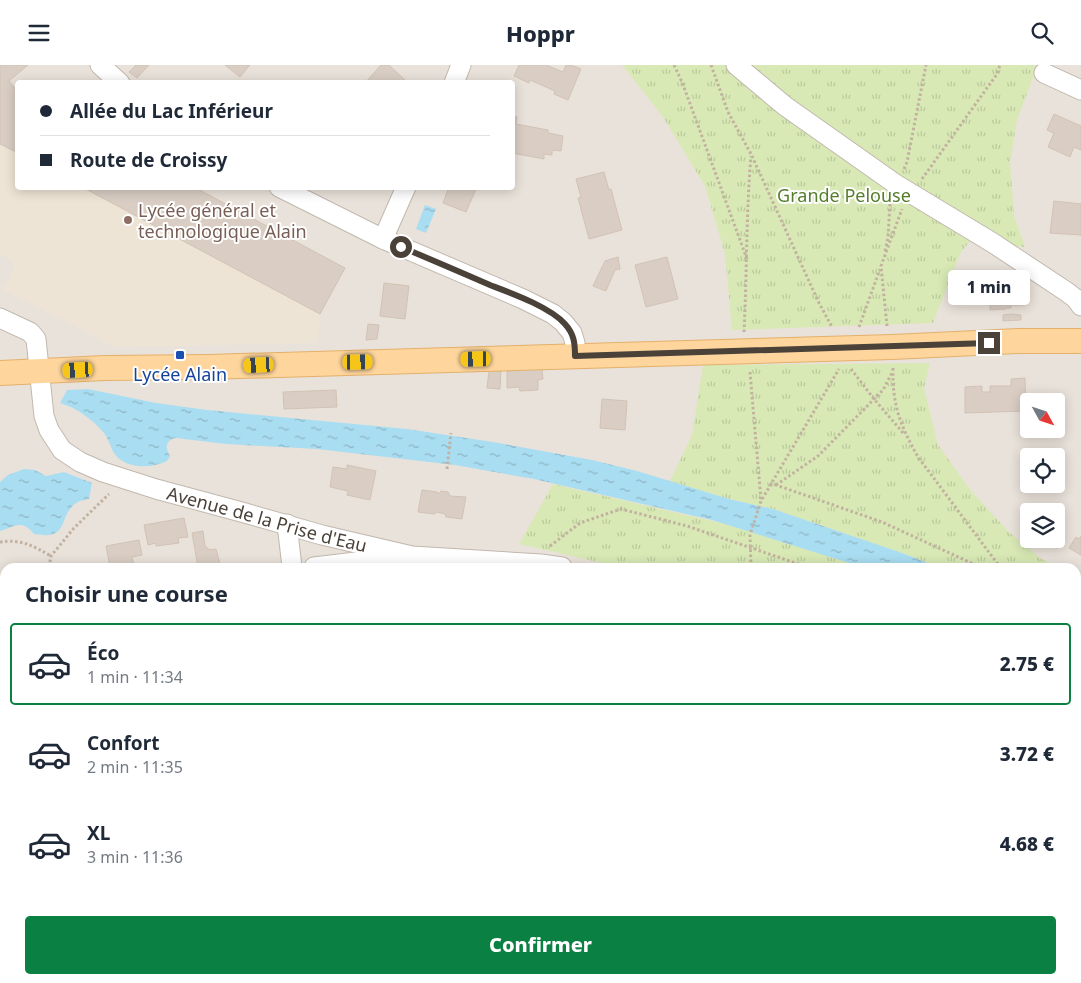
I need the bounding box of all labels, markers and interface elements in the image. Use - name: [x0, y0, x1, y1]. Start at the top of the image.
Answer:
- text: Hoppr: [506, 18, 575, 48]
- icon: menu: [25, 19, 53, 47]
- icon: search: [1028, 19, 1056, 47]
- text: Allée du Lac Inférieur: [70, 98, 273, 124]
- text: Route de Croissy: [70, 147, 227, 173]
- park label: Grande Pelouse: [777, 183, 911, 207]
- place label: Lycée général et technologique Alain: [138, 198, 307, 243]
- marker: Lycée général et technologique Alain: [122, 214, 134, 226]
- route start: [390, 236, 412, 258]
- callout: 1 min: [948, 271, 1030, 305]
- text: 1 min: [967, 276, 1011, 298]
- route end: [978, 332, 1000, 354]
- marker: Lycée Alain: [174, 349, 186, 361]
- car: [460, 351, 491, 367]
- car: [342, 354, 373, 370]
- car: [243, 357, 274, 373]
- car: [62, 362, 93, 378]
- place label: Lycée Alain: [133, 362, 227, 386]
- north arrow: [1020, 393, 1065, 437]
- map controls: [1020, 393, 1065, 548]
- button: locate: [1020, 448, 1065, 493]
- street label: Avenue de la Prise d'Eau: [165, 481, 370, 557]
- button: layers: [1020, 503, 1065, 548]
- text: Choisir une course: [25, 578, 228, 608]
- text: Éco: [87, 640, 119, 666]
- icon: car: [27, 642, 72, 687]
- text: 2.75 €: [1000, 651, 1054, 677]
- text: 1 min · 11:34: [87, 666, 183, 688]
- text: Confort: [87, 730, 159, 756]
- icon: car: [27, 732, 72, 777]
- text: 3.72 €: [1000, 741, 1054, 767]
- text: 2 min · 11:35: [87, 756, 183, 778]
- text: XL: [87, 820, 110, 846]
- icon: car: [27, 822, 72, 867]
- text: 4.68 €: [1000, 831, 1054, 857]
- text: 3 min · 11:36: [87, 846, 183, 868]
- button: Confirmer: [25, 916, 1056, 974]

